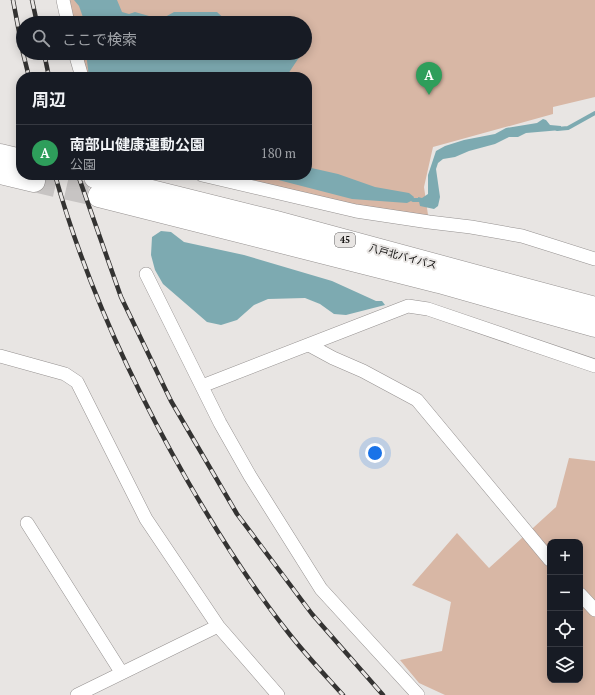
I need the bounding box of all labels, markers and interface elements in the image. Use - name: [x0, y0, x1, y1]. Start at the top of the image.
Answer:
- search box: [16, 16, 312, 60]
- icon: search: [30, 27, 52, 49]
- text: ここで検索: [62, 29, 137, 49]
- pin: A: [416, 62, 442, 95]
- text: 周辺: [32, 88, 66, 111]
- text: 南部山健康運動公園: [70, 134, 205, 154]
- text: A: [40, 144, 50, 162]
- text: 180 m: [261, 144, 296, 162]
- text: 公園: [70, 155, 96, 173]
- road number: 45: [335, 233, 355, 247]
- street label: 八戸北バイパス: [367, 241, 438, 272]
- your location: [365, 443, 385, 463]
- map controls: [547, 539, 583, 683]
- button: +: [547, 539, 583, 575]
- button: −: [547, 575, 583, 611]
- button: locate: [547, 611, 583, 647]
- button: layers: [547, 647, 583, 683]

